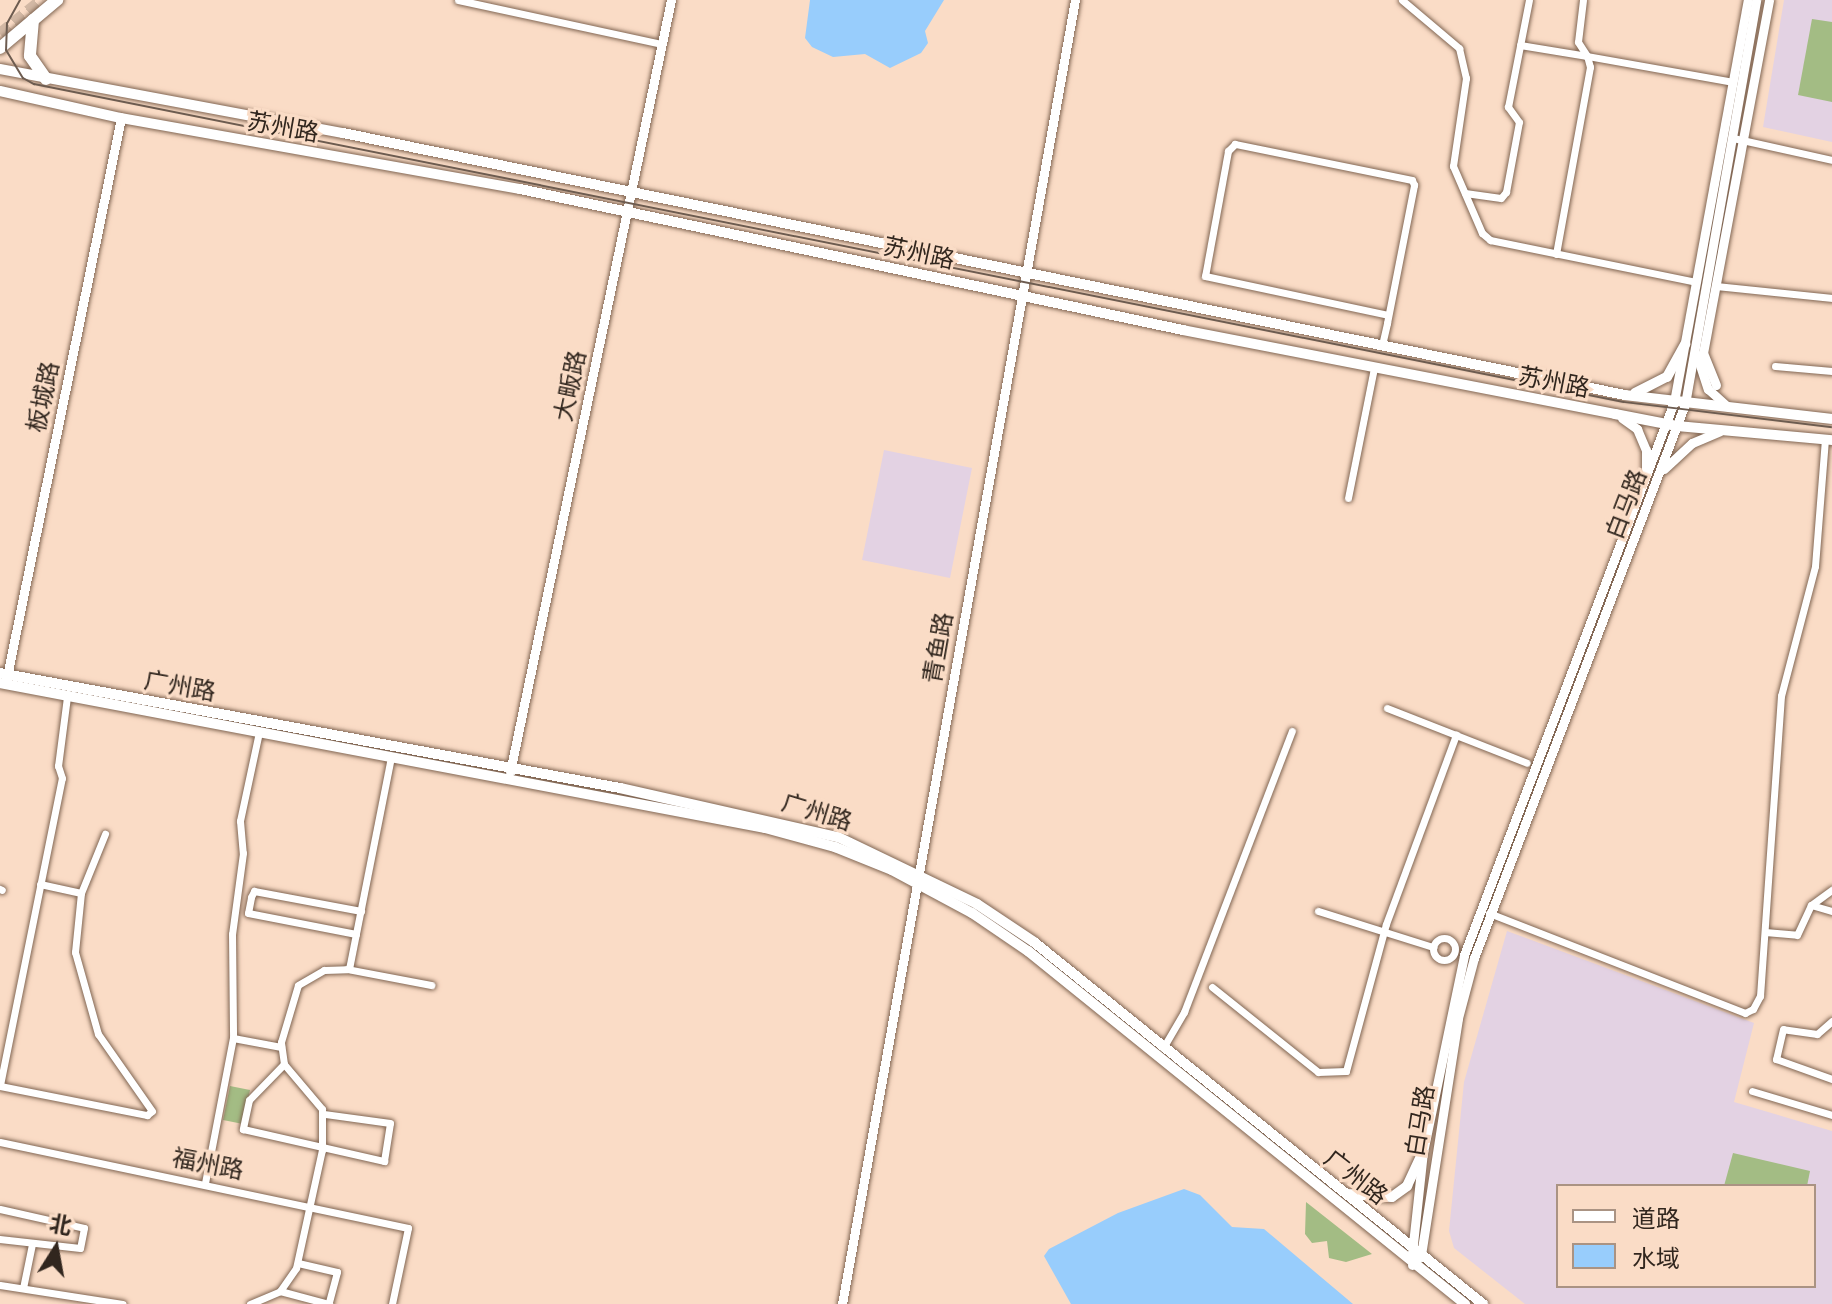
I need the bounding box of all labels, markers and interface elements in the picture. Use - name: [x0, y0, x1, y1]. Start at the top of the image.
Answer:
- street label: 苏州路: [245, 107, 321, 147]
- street label: 苏州路: [881, 231, 957, 275]
- street label: 大畈路: [548, 348, 592, 424]
- street label: 板城路: [21, 359, 65, 435]
- street label: 苏州路: [1516, 361, 1592, 403]
- street label: 白马路: [1600, 465, 1652, 543]
- street label: 青鱼路: [918, 610, 958, 686]
- street label: 广州路: [142, 666, 218, 706]
- street label: 广州路: [778, 788, 856, 836]
- street label: 白马路: [1400, 1083, 1440, 1159]
- street label: 福州路: [170, 1143, 246, 1185]
- street label: 广州路: [1319, 1143, 1393, 1211]
- legend: [1556, 1184, 1816, 1288]
- text: 道路: [1632, 1203, 1680, 1233]
- north arrow: [16, 1208, 96, 1288]
- text: 北: [47, 1209, 74, 1240]
- text: 水域: [1632, 1243, 1680, 1273]

